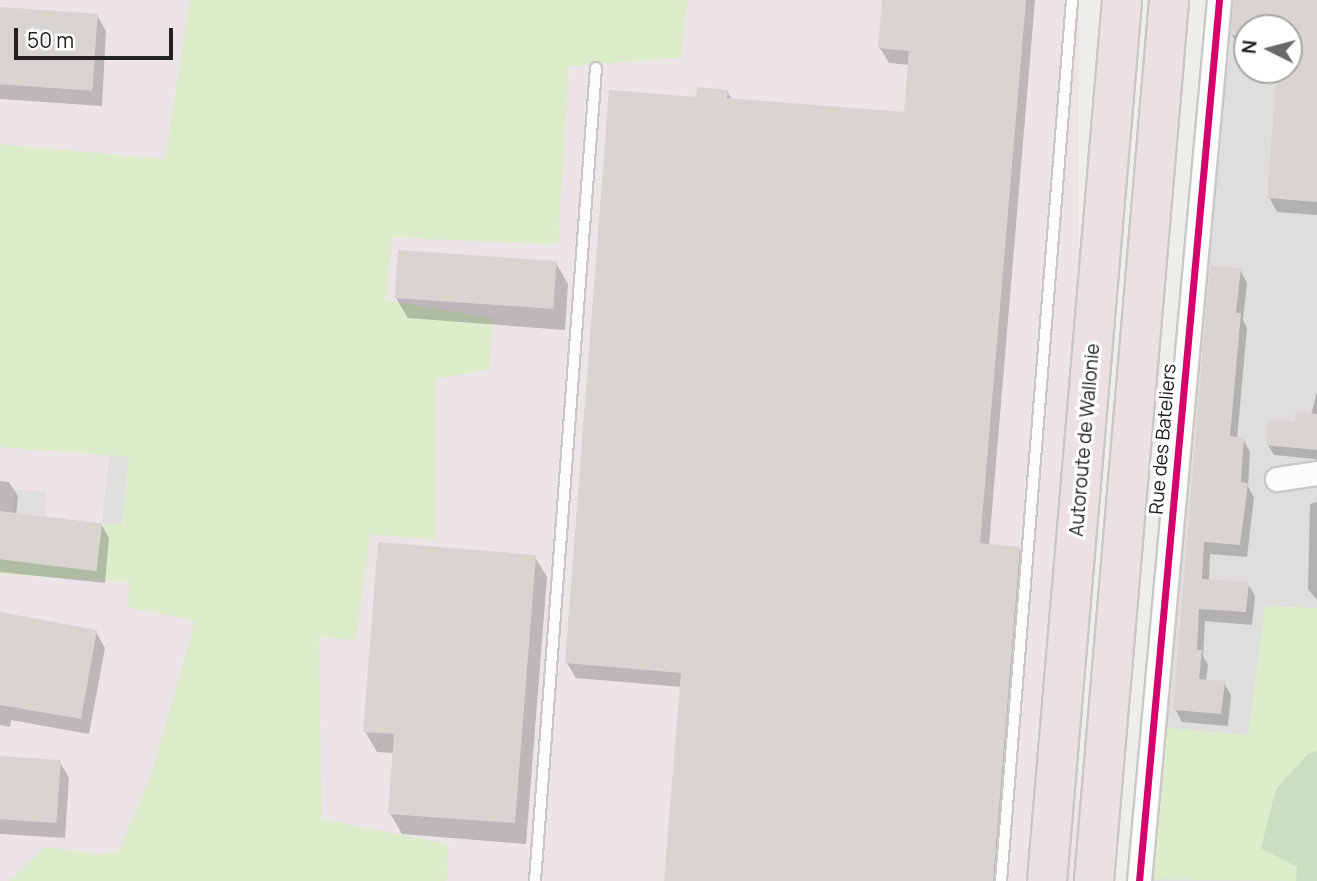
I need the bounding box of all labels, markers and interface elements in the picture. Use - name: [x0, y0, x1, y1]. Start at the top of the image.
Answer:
- scale bar: [18, 14, 177, 58]
- north arrow: [1233, 14, 1303, 84]
- text: 50 m: [27, 26, 74, 54]
- text: N: [1235, 39, 1263, 55]
- street label: Autoroute de Wallonie: [1065, 343, 1105, 537]
- street label: Rue des Bateliers: [1145, 363, 1181, 515]

